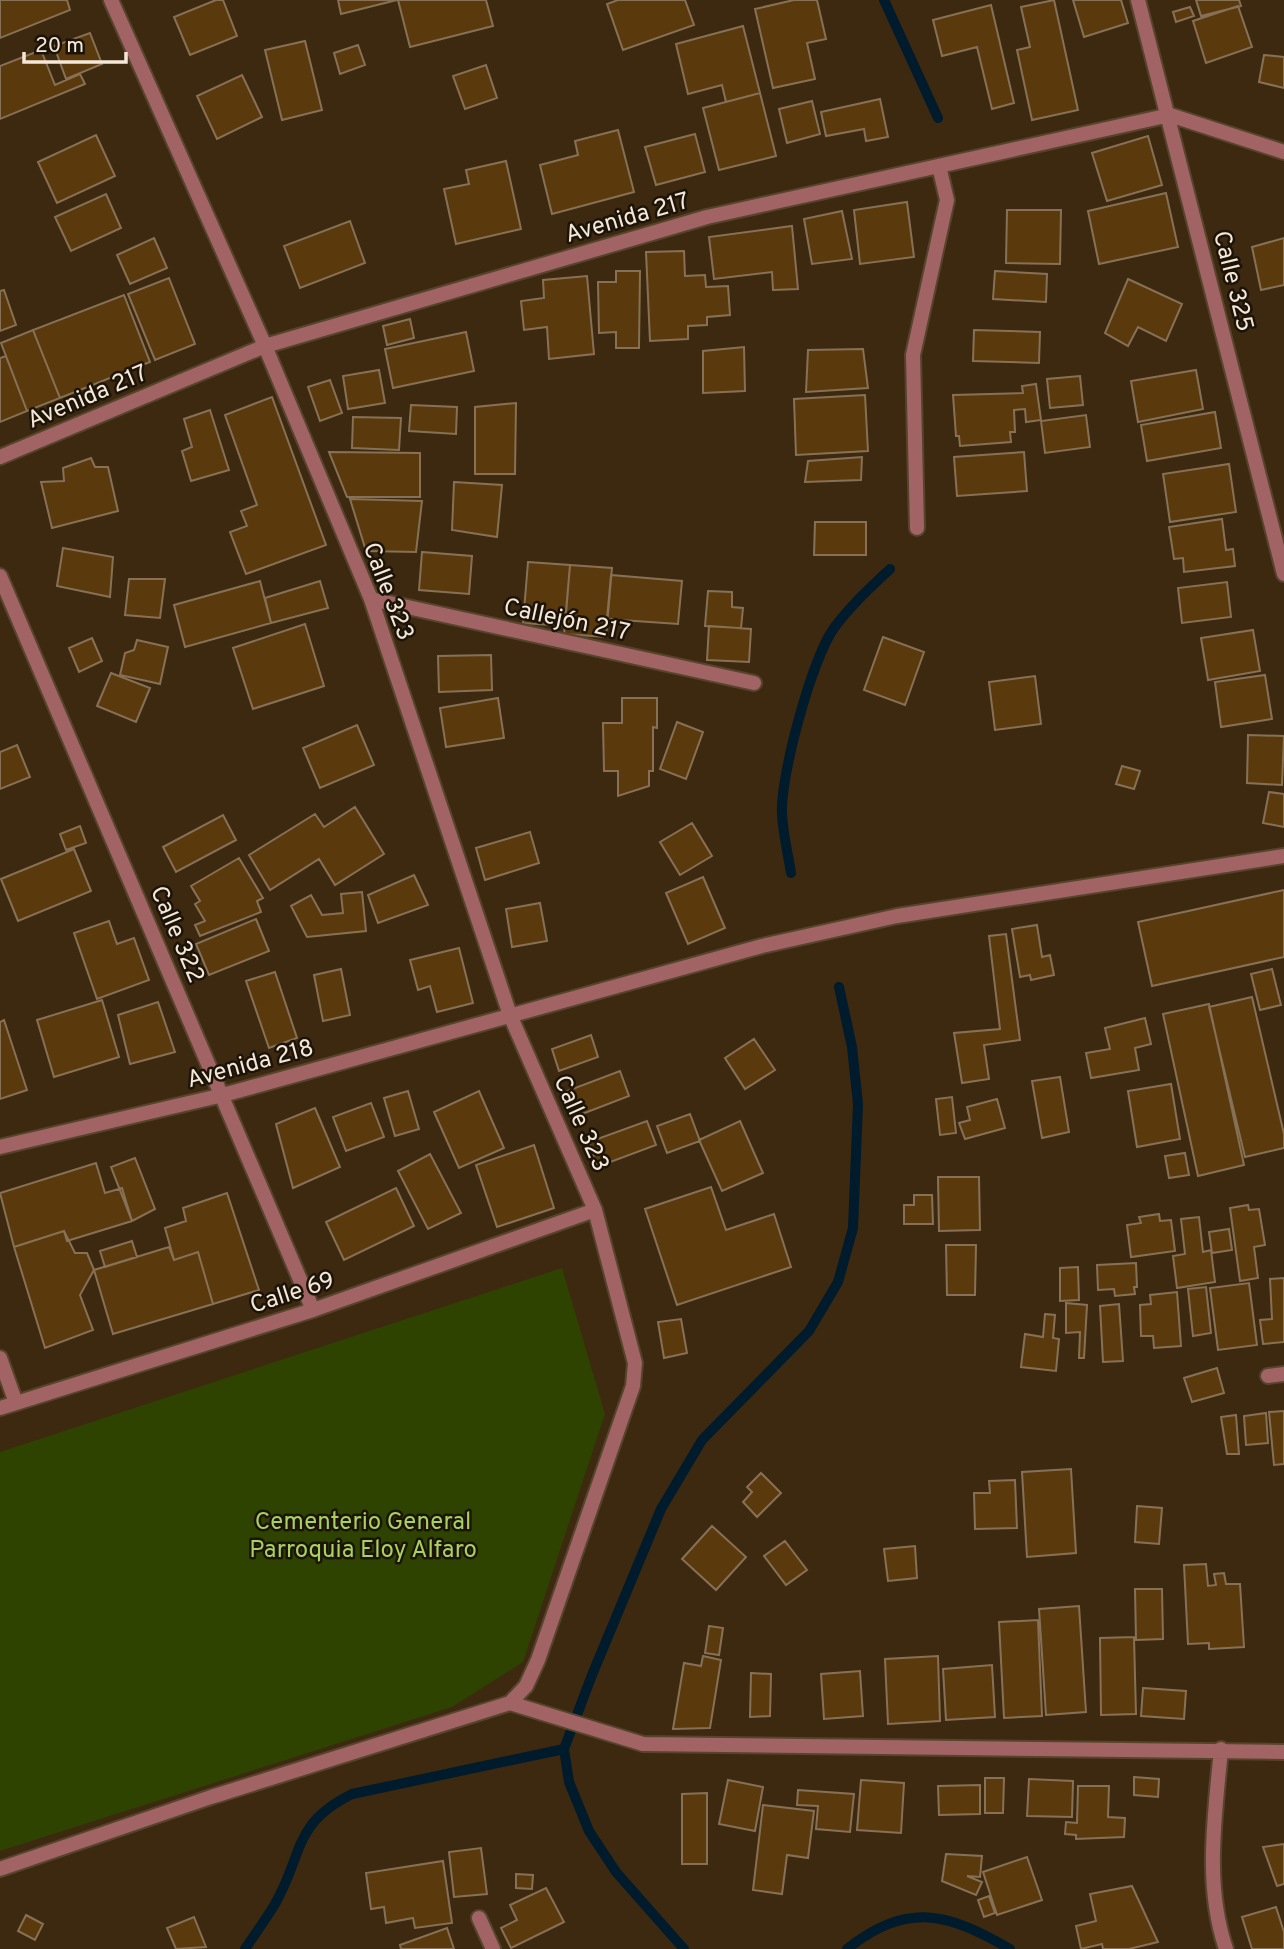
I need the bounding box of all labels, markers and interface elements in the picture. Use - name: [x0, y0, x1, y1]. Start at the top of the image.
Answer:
- scale bar: [24, 21, 126, 65]
- text: 20 m: [35, 33, 84, 60]
- street label: Avenida 217: [562, 187, 693, 251]
- street label: Calle 325: [1205, 228, 1259, 335]
- street label: Avenida 217: [23, 359, 152, 437]
- street label: Calle 323: [355, 539, 419, 645]
- street label: Callejón 217: [501, 593, 632, 649]
- street label: Calle 322: [142, 882, 210, 988]
- street label: Avenida 218: [184, 1034, 317, 1096]
- street label: Calle 323: [546, 1071, 615, 1177]
- street label: Calle 69: [247, 1266, 339, 1322]
- park label: Cementerio General Parroquia Eloy Alfaro: [249, 1508, 477, 1566]

